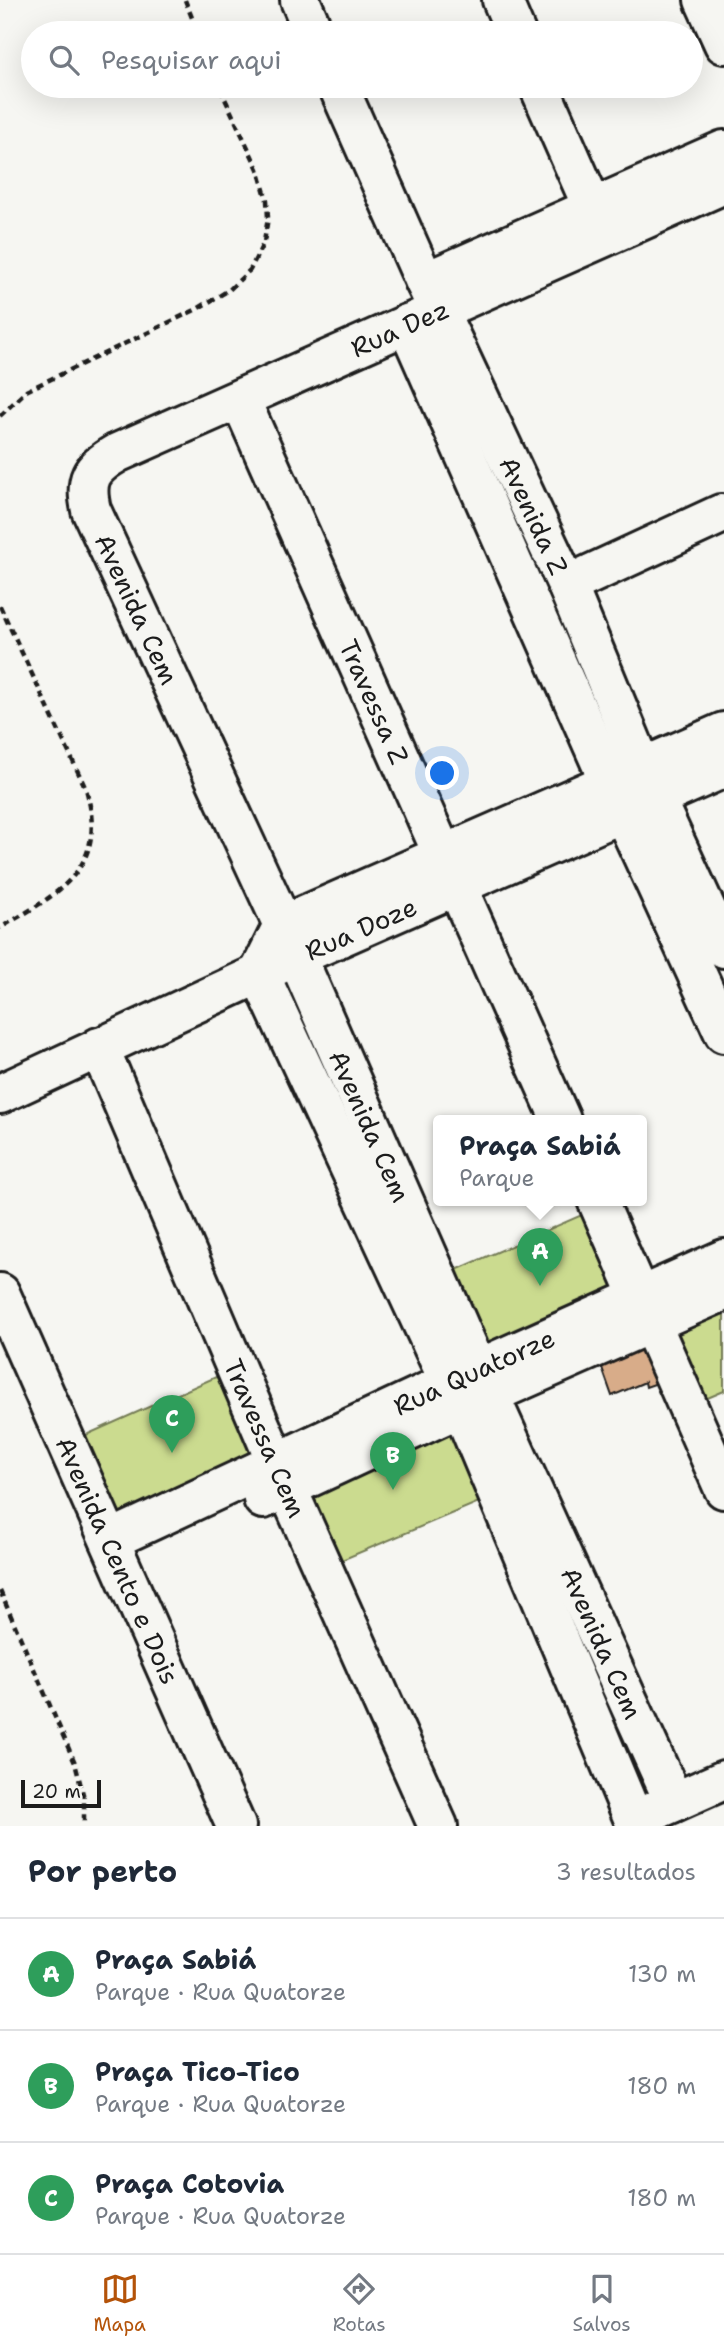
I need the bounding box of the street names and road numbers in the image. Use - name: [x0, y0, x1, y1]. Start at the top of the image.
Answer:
- street label: Rua Dez: [345, 291, 454, 365]
- street label: Avenida Z: [492, 450, 577, 580]
- street label: Avenida Cem: [87, 528, 187, 690]
- street label: Travessa Z: [332, 634, 418, 769]
- street label: Rua Doze: [299, 888, 422, 968]
- street label: Avenida Cem: [321, 1044, 419, 1208]
- street label: Rua Quatorze: [387, 1320, 560, 1423]
- street label: Travessa Cem: [216, 1353, 315, 1523]
- street label: Avenida Cento e Dois: [48, 1431, 188, 1689]
- street label: Avenida Cem: [553, 1561, 651, 1725]

